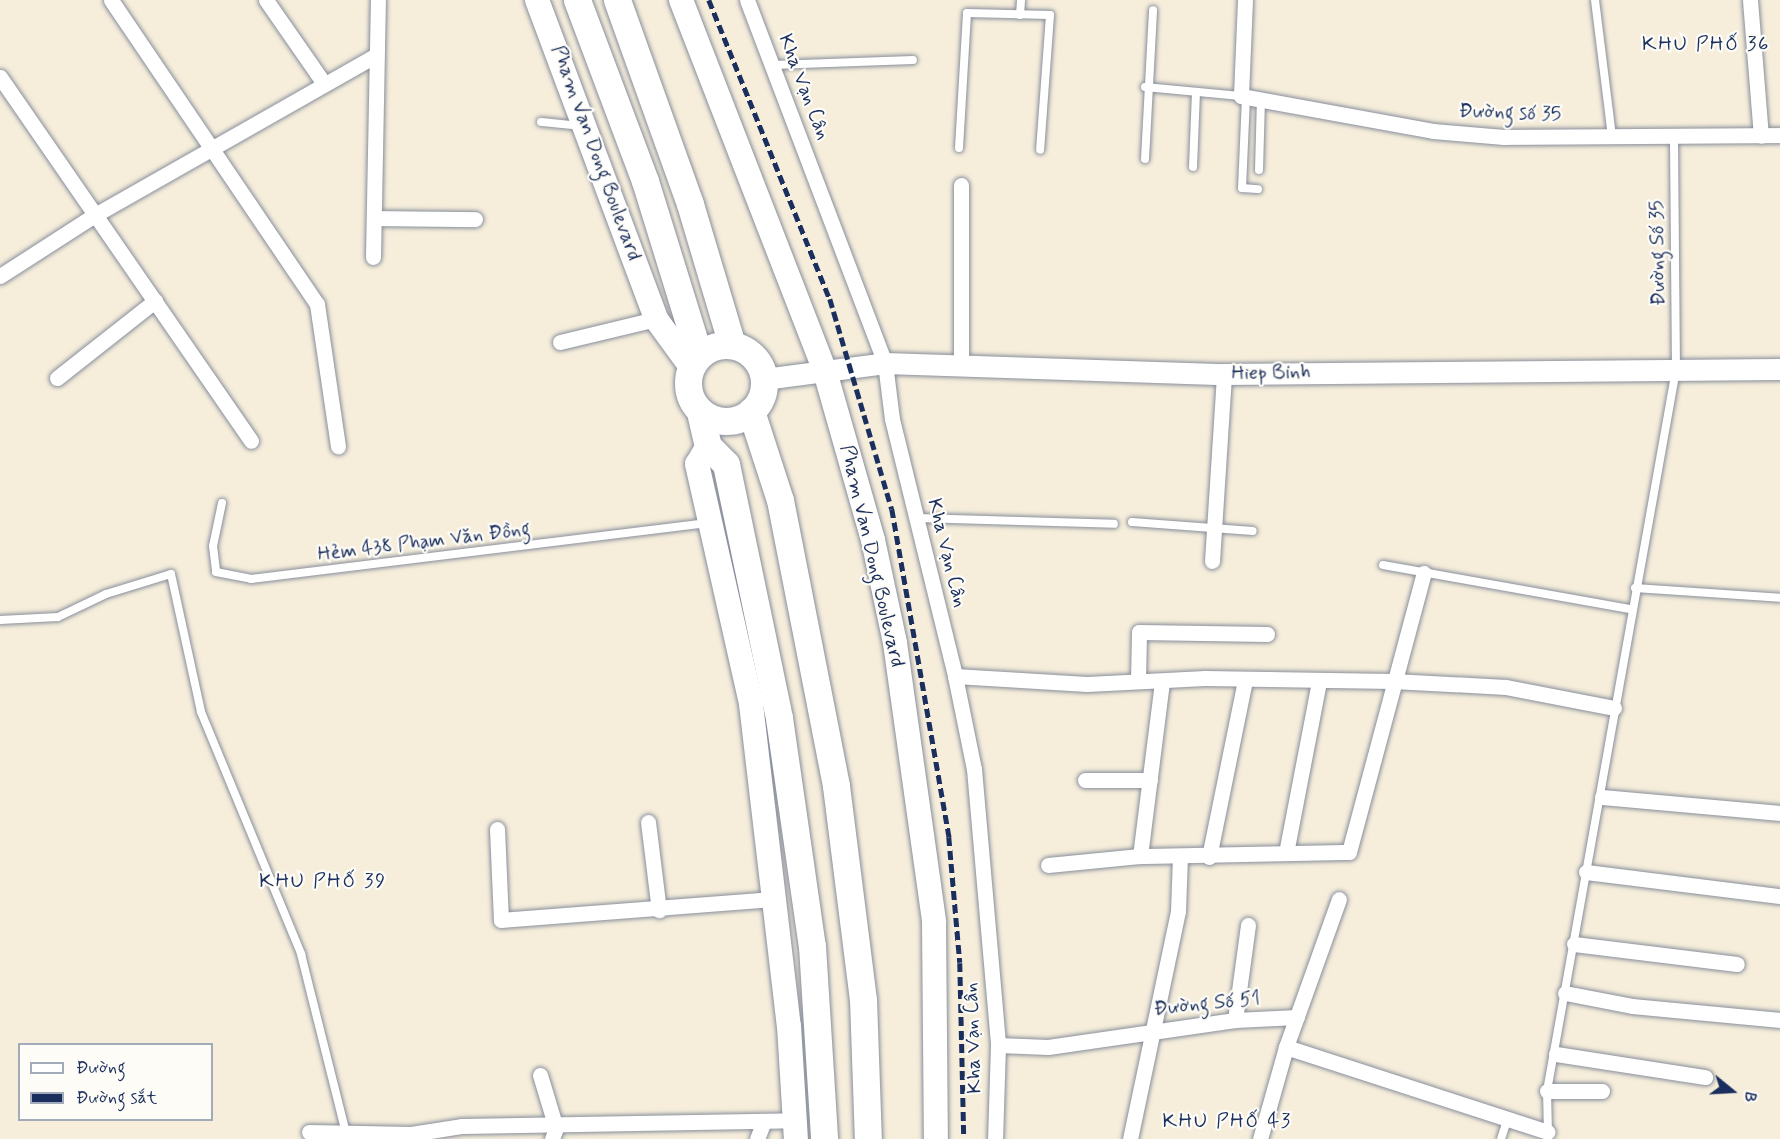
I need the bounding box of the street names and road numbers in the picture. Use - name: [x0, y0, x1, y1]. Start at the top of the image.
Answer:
- street label: Kha Vạn Cân: [773, 31, 835, 143]
- street label: Pham Van Dong Boulevard: [546, 42, 646, 264]
- street label: Đường số 35: [1458, 99, 1562, 127]
- street label: Đường Số 35: [1645, 200, 1671, 306]
- street label: Hiep Binh: [1232, 360, 1310, 386]
- street label: Pham Van Dong Boulevard: [835, 443, 909, 669]
- street label: Kha Vạn Cân: [922, 496, 972, 610]
- street label: Hẻm 438 Phạm Văn Đồng: [316, 517, 532, 567]
- street label: Kha Vạn Cân: [959, 982, 987, 1094]
- street label: Đường Số 51: [1153, 987, 1261, 1021]

